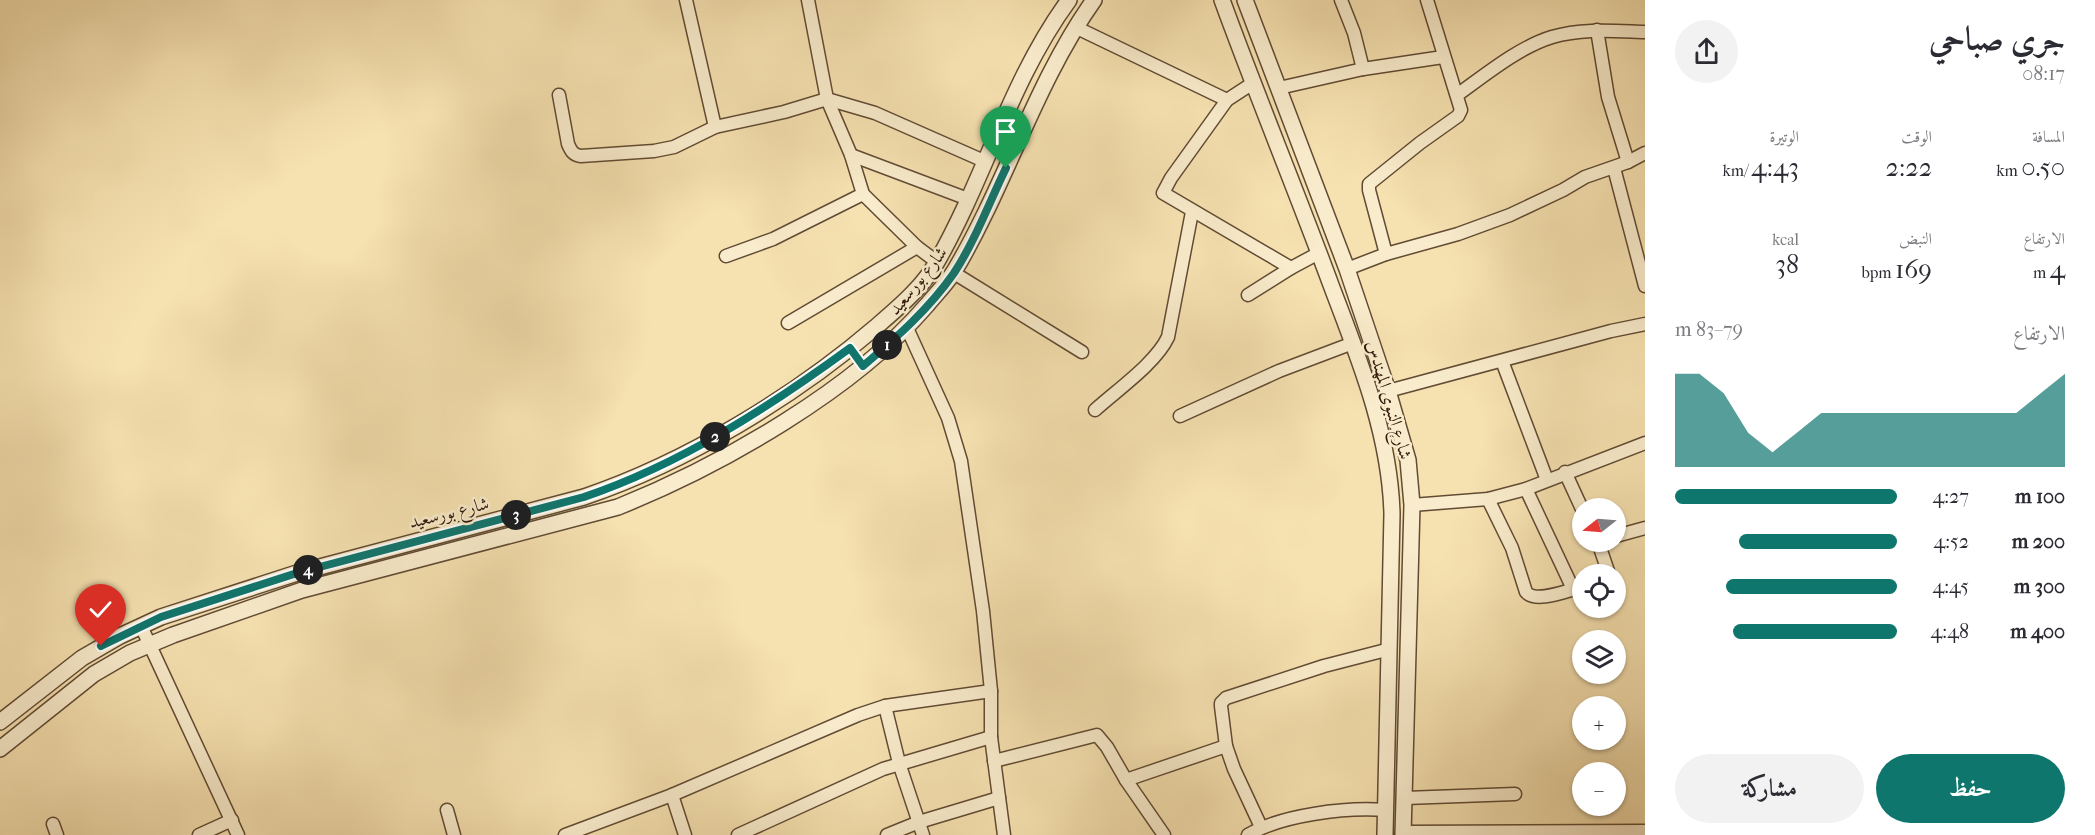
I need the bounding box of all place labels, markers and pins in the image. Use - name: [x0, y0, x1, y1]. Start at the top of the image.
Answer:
- pin: [980, 106, 1031, 168]
- pin: 1: [872, 330, 902, 360]
- pin: 2: [700, 422, 730, 452]
- pin: 3: [501, 500, 531, 530]
- pin: 4: [293, 555, 323, 585]
- pin: [75, 584, 126, 646]

